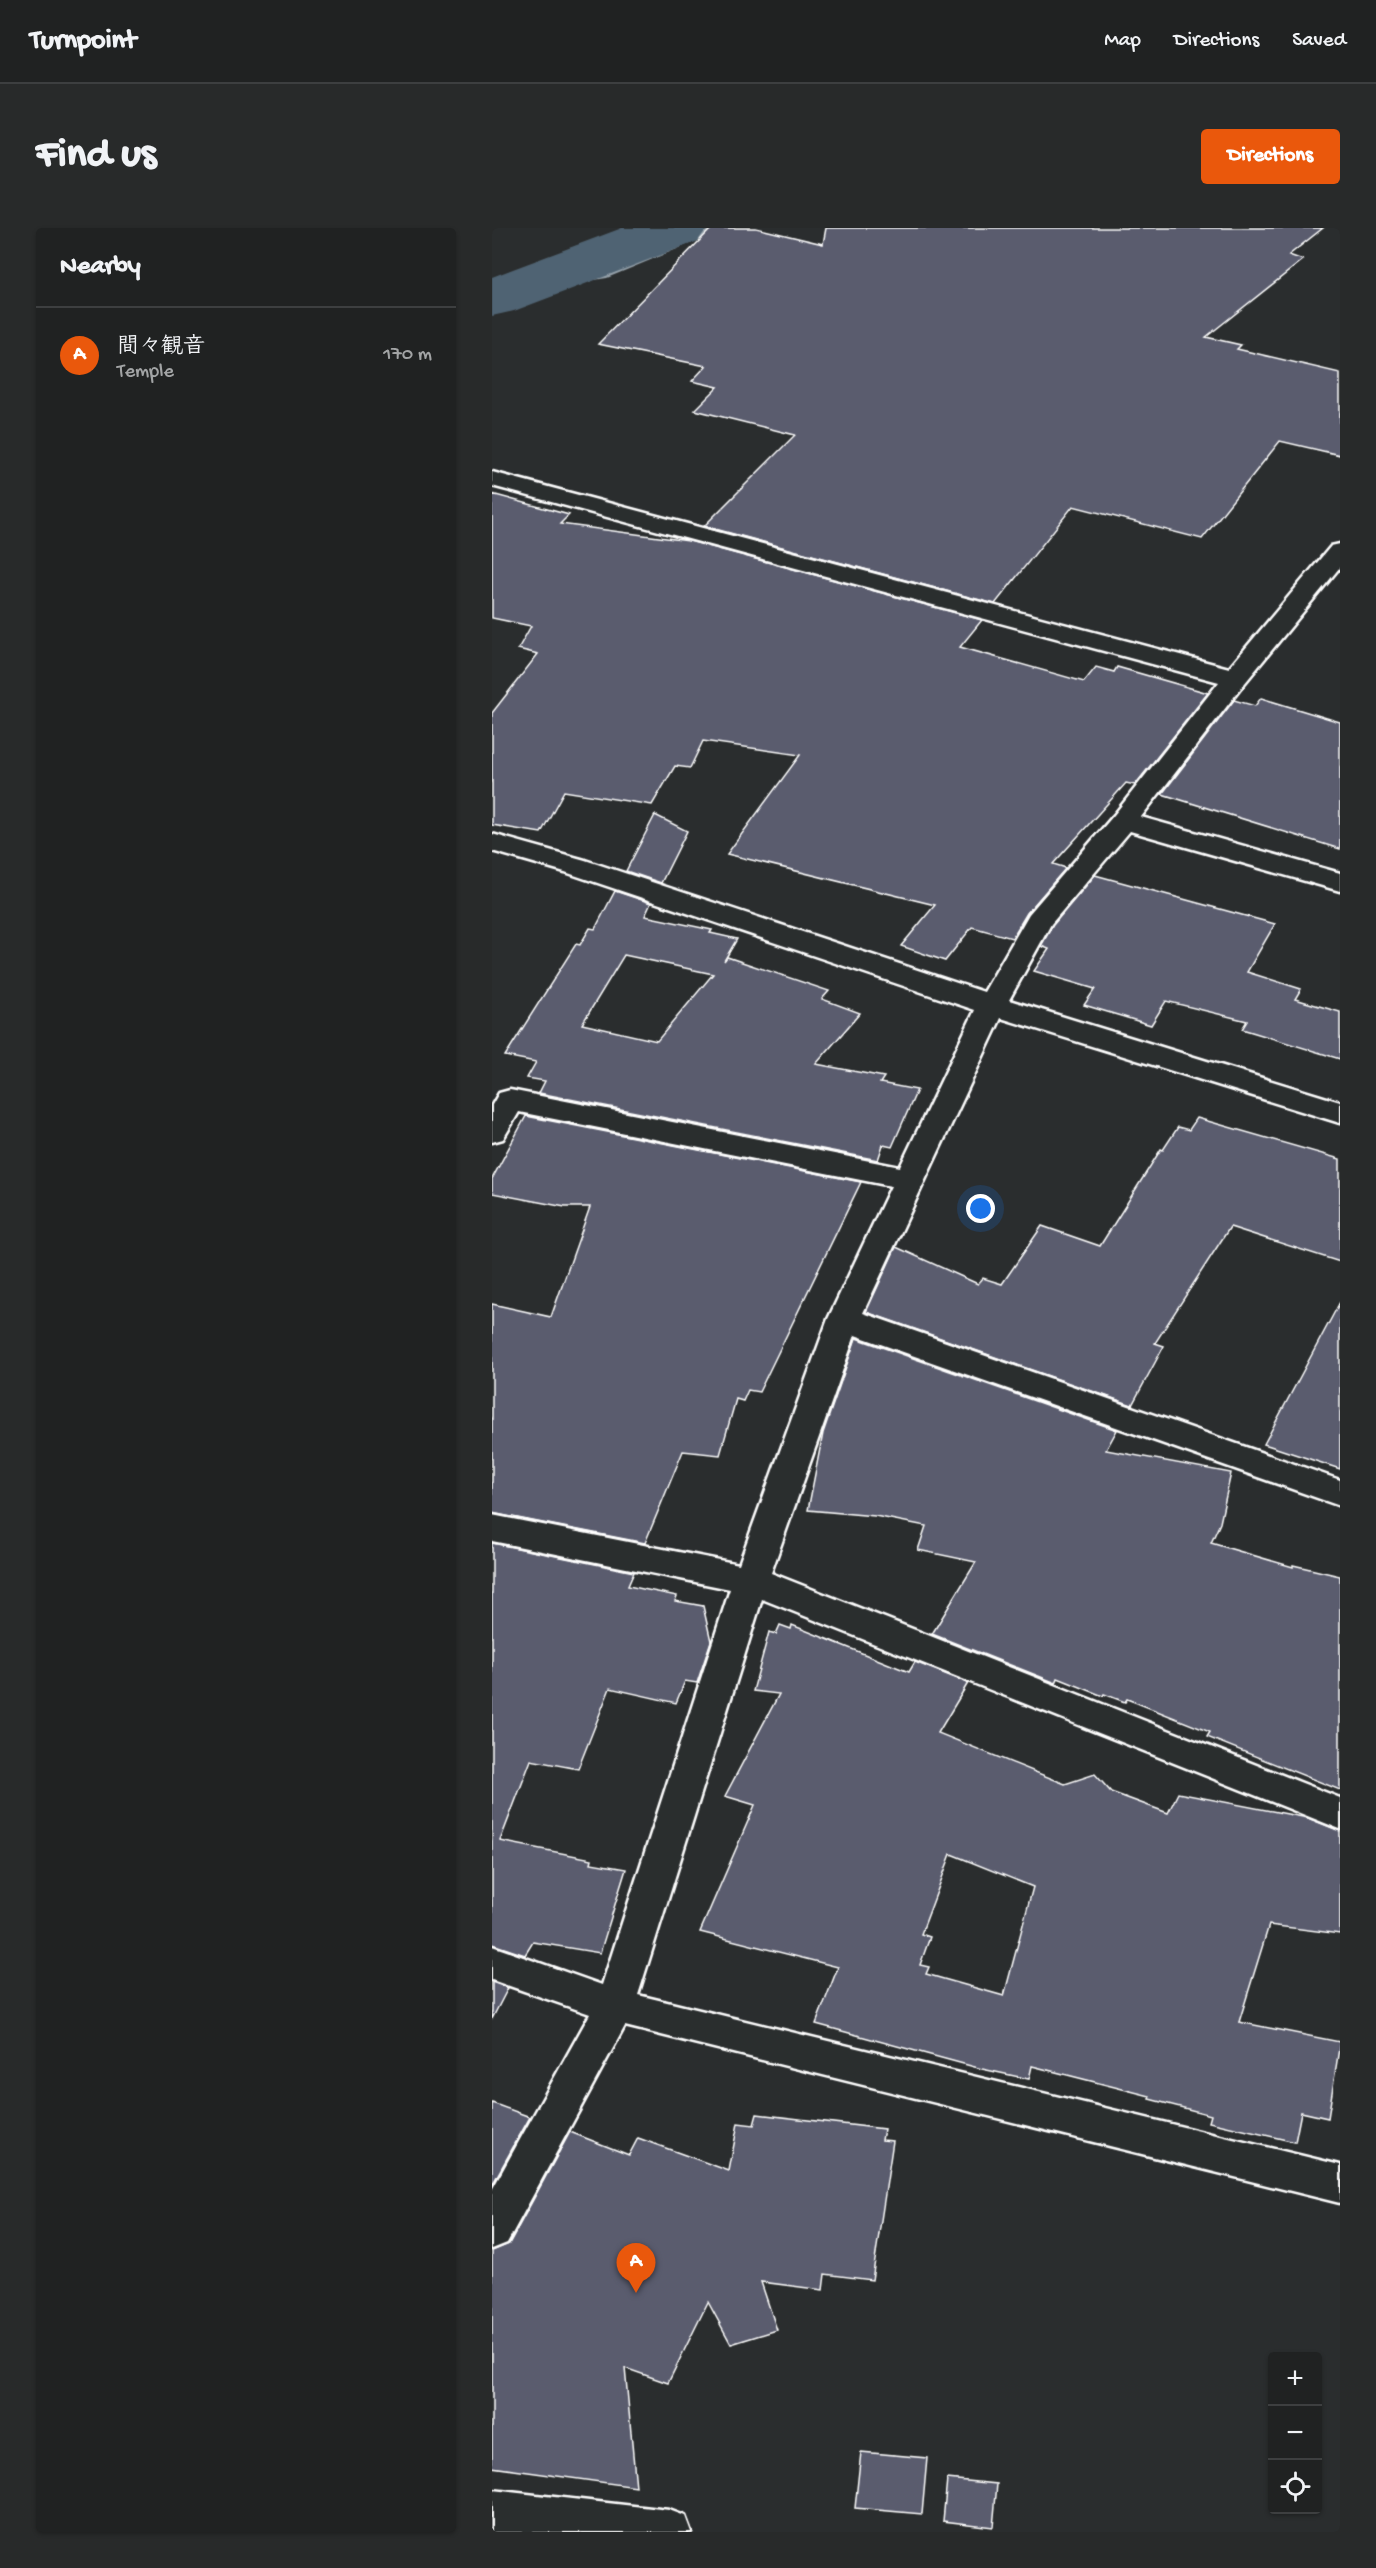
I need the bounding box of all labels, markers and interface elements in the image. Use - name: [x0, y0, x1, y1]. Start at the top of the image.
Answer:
- text: Turnpoint: [30, 25, 136, 58]
- text: Map: [1104, 29, 1141, 54]
- text: Directions: [1174, 29, 1259, 54]
- text: Saved: [1292, 29, 1346, 54]
- button: Directions: [1201, 129, 1340, 184]
- text: Find us: [36, 132, 156, 181]
- text: Nearby: [60, 252, 141, 283]
- text: 間々観音: [117, 335, 205, 361]
- text: A: [74, 344, 85, 367]
- text: 170 m: [383, 344, 432, 367]
- text: Temple: [117, 361, 174, 384]
- your location: [966, 1194, 995, 1223]
- pin: A: [616, 2244, 656, 2293]
- map controls: [1268, 2352, 1322, 2514]
- button: +: [1268, 2352, 1322, 2406]
- button: −: [1268, 2406, 1322, 2460]
- button: locate: [1268, 2460, 1322, 2514]

